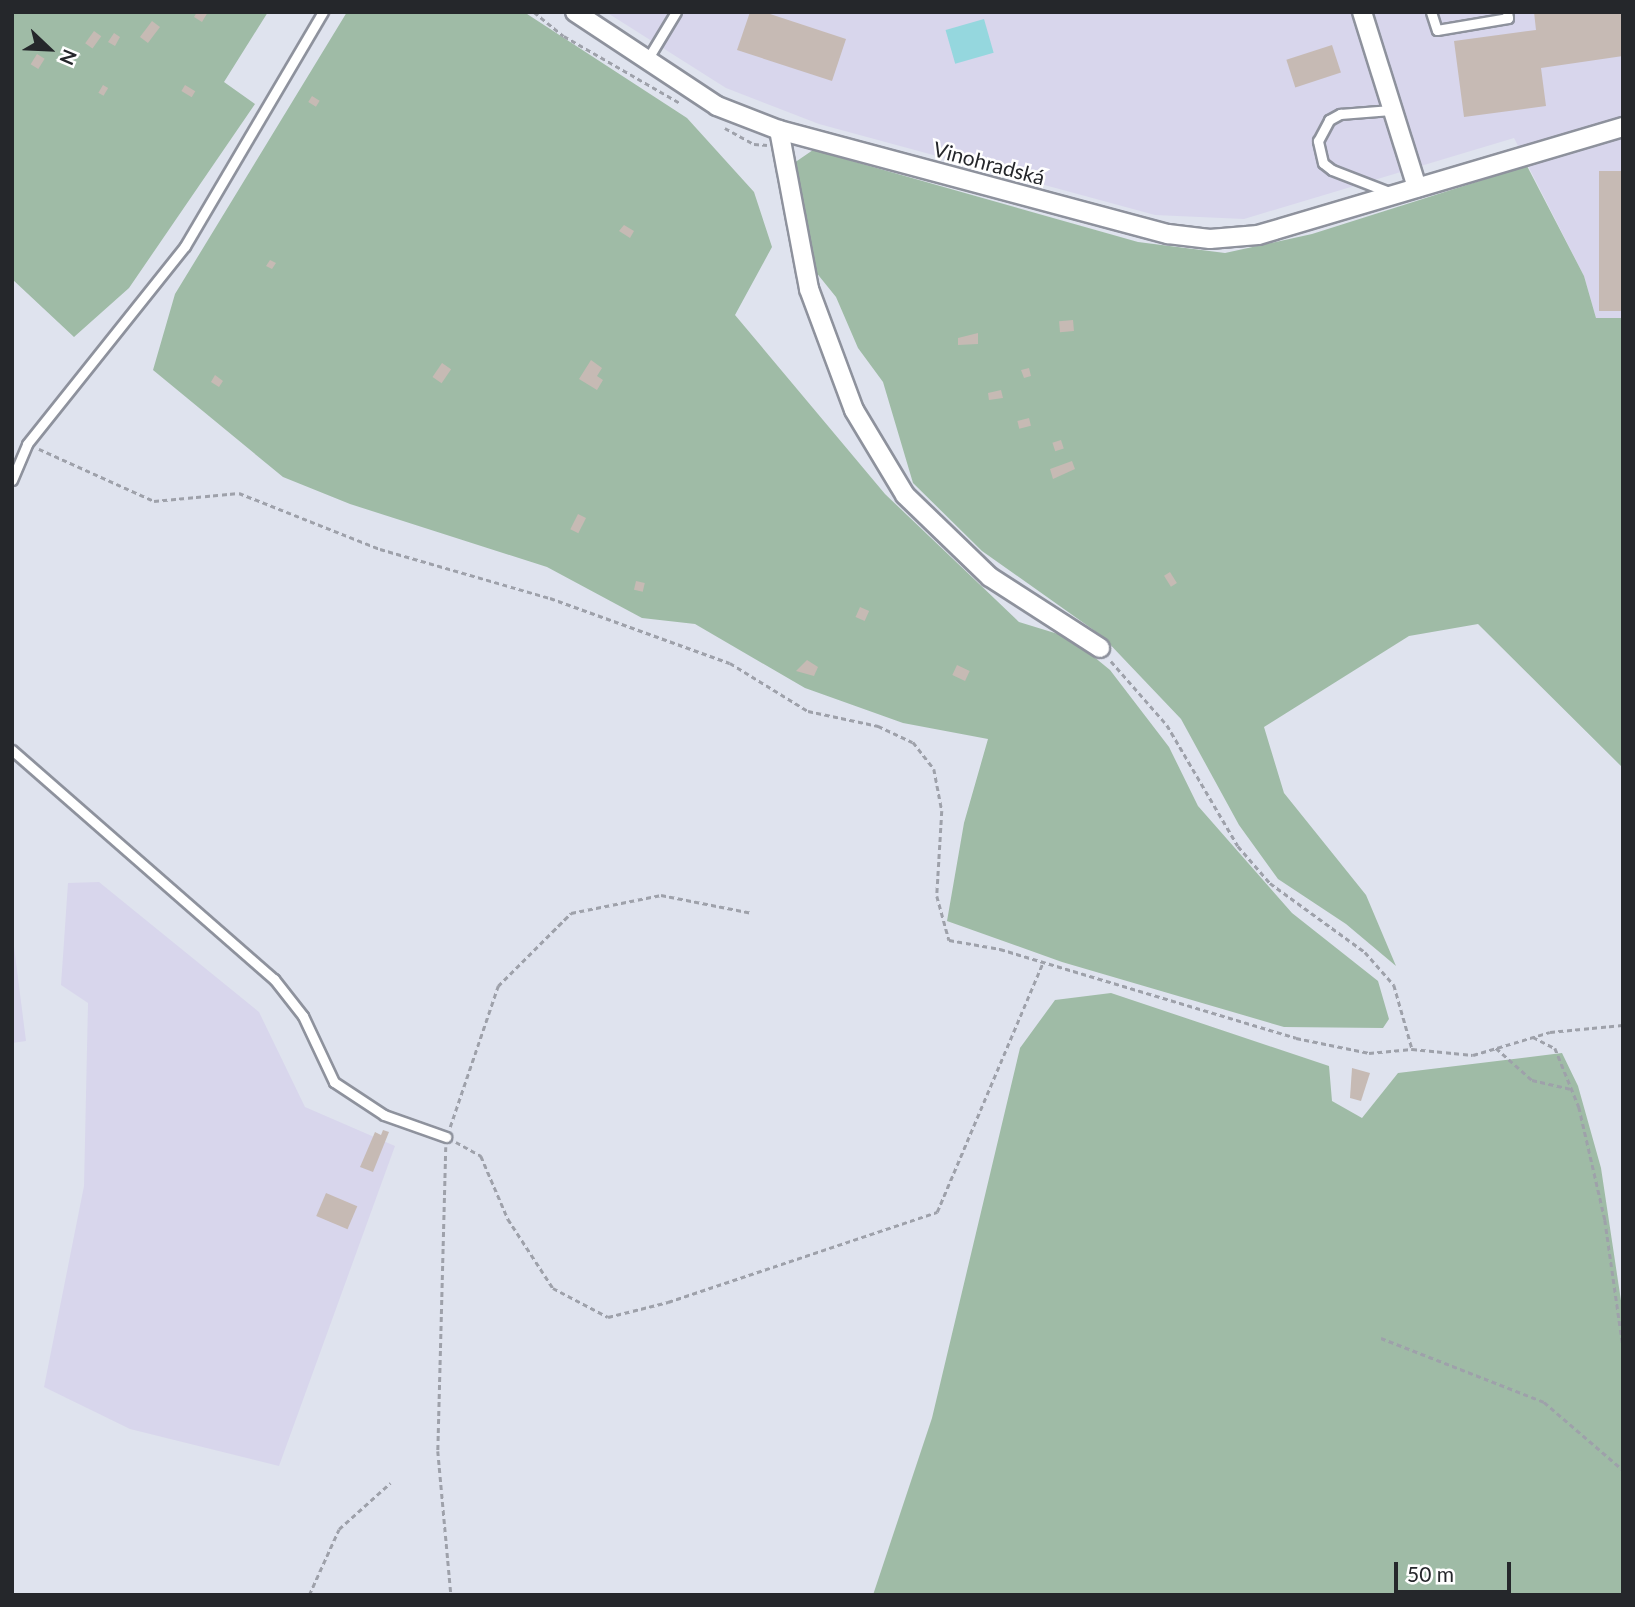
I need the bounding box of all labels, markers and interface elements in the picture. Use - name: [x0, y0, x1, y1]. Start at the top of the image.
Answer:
- north arrow: [14, 14, 84, 84]
- text: N: [55, 46, 82, 69]
- street label: Vinohradská: [930, 136, 1048, 190]
- scale bar: [1397, 1548, 1514, 1592]
- text: 50 m: [1407, 1561, 1454, 1586]

